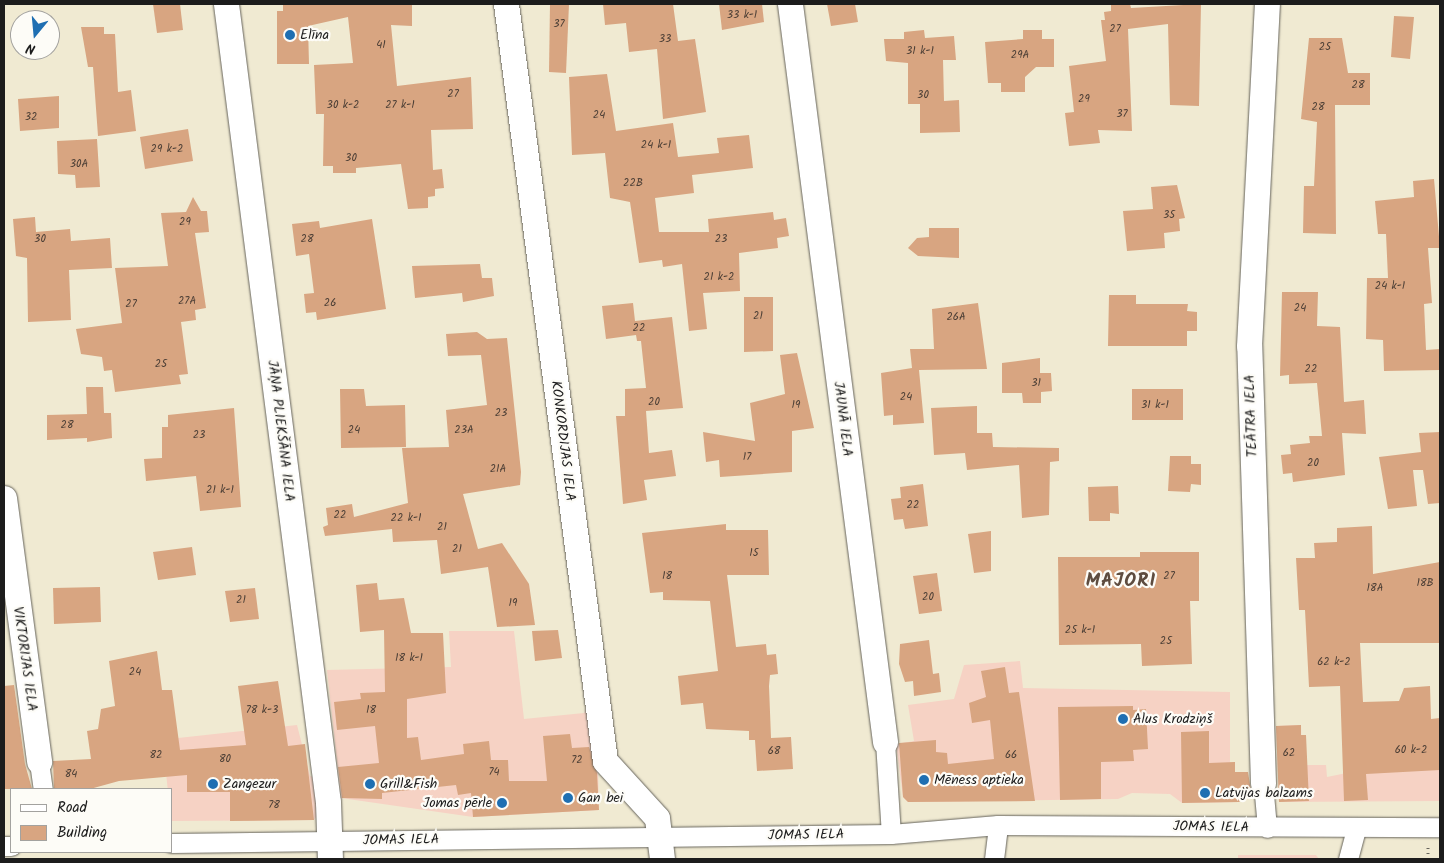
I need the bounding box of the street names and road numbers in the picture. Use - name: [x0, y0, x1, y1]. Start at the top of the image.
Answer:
- street label: JĀŅA PLIEKŠĀNA IELA: [264, 359, 298, 503]
- street label: TEĀTRA IELA: [1241, 374, 1261, 458]
- street label: KONKORDIJAS IELA: [547, 380, 579, 502]
- street label: JAUNĀ IELA: [830, 380, 856, 458]
- street label: VIKTORIJAS IELA: [9, 606, 41, 712]
- street label: JOMAS IELA: [1173, 818, 1249, 836]
- street label: JOMAS IELA: [768, 826, 844, 844]
- street label: JOMAS IELA: [363, 831, 439, 849]

